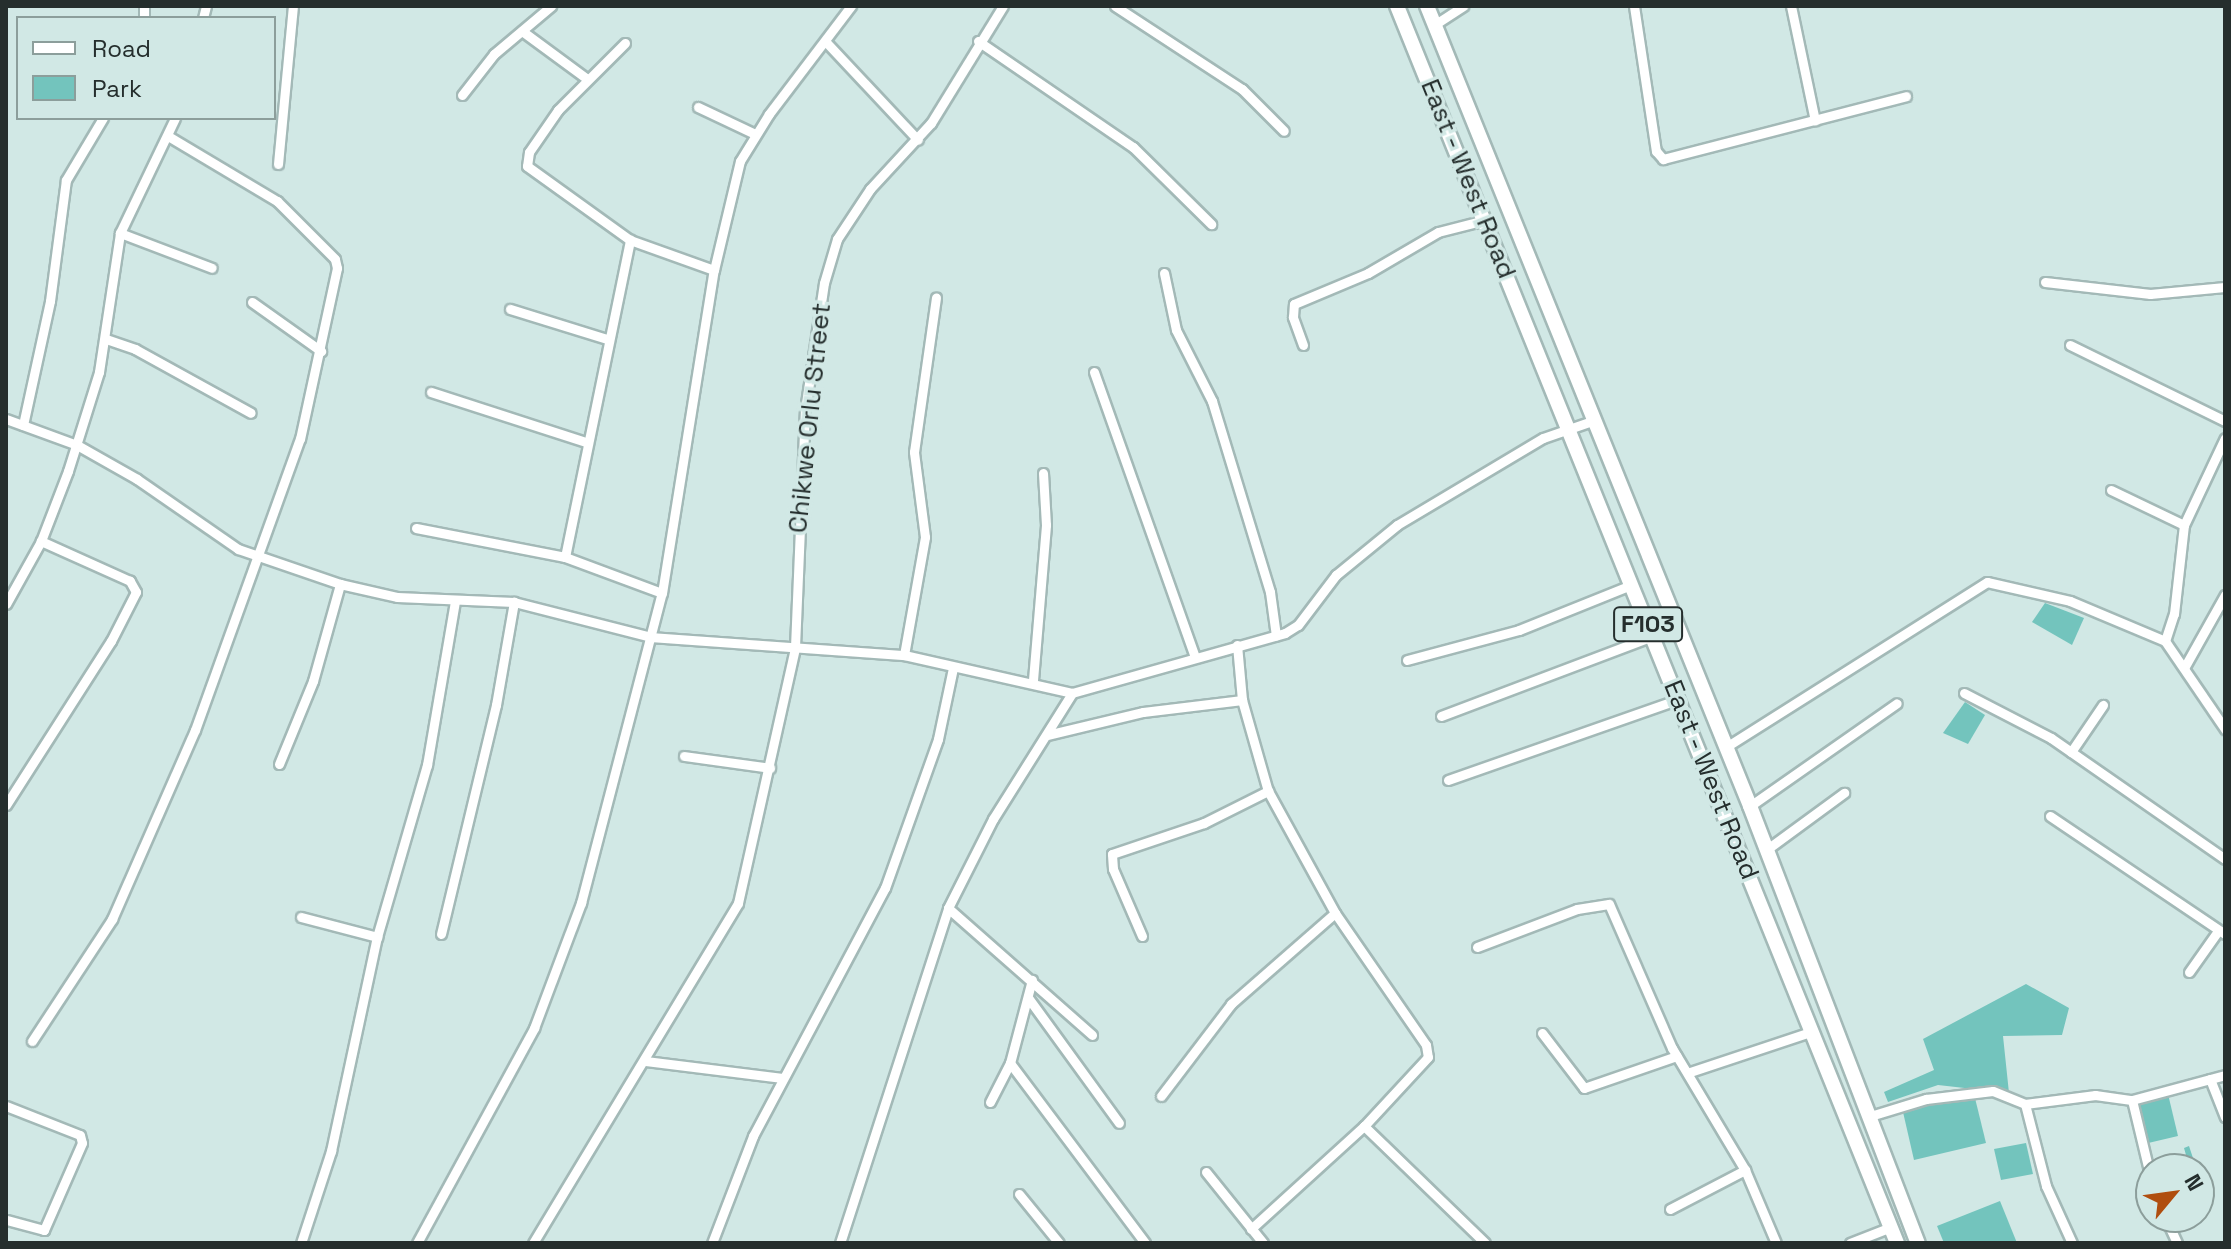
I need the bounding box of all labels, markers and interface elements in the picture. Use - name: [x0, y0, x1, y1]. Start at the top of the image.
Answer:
- legend: [16, 16, 276, 120]
- text: Road: [92, 33, 151, 64]
- text: Park: [92, 73, 142, 104]
- street label: East - West Road: [1414, 74, 1522, 284]
- street label: Chikwe Orlu Street: [782, 301, 838, 535]
- road number: F103: [1612, 604, 1684, 644]
- street label: East - West Road: [1657, 675, 1765, 885]
- north arrow: [2135, 1153, 2215, 1233]
- text: N: [2178, 1169, 2210, 1196]

